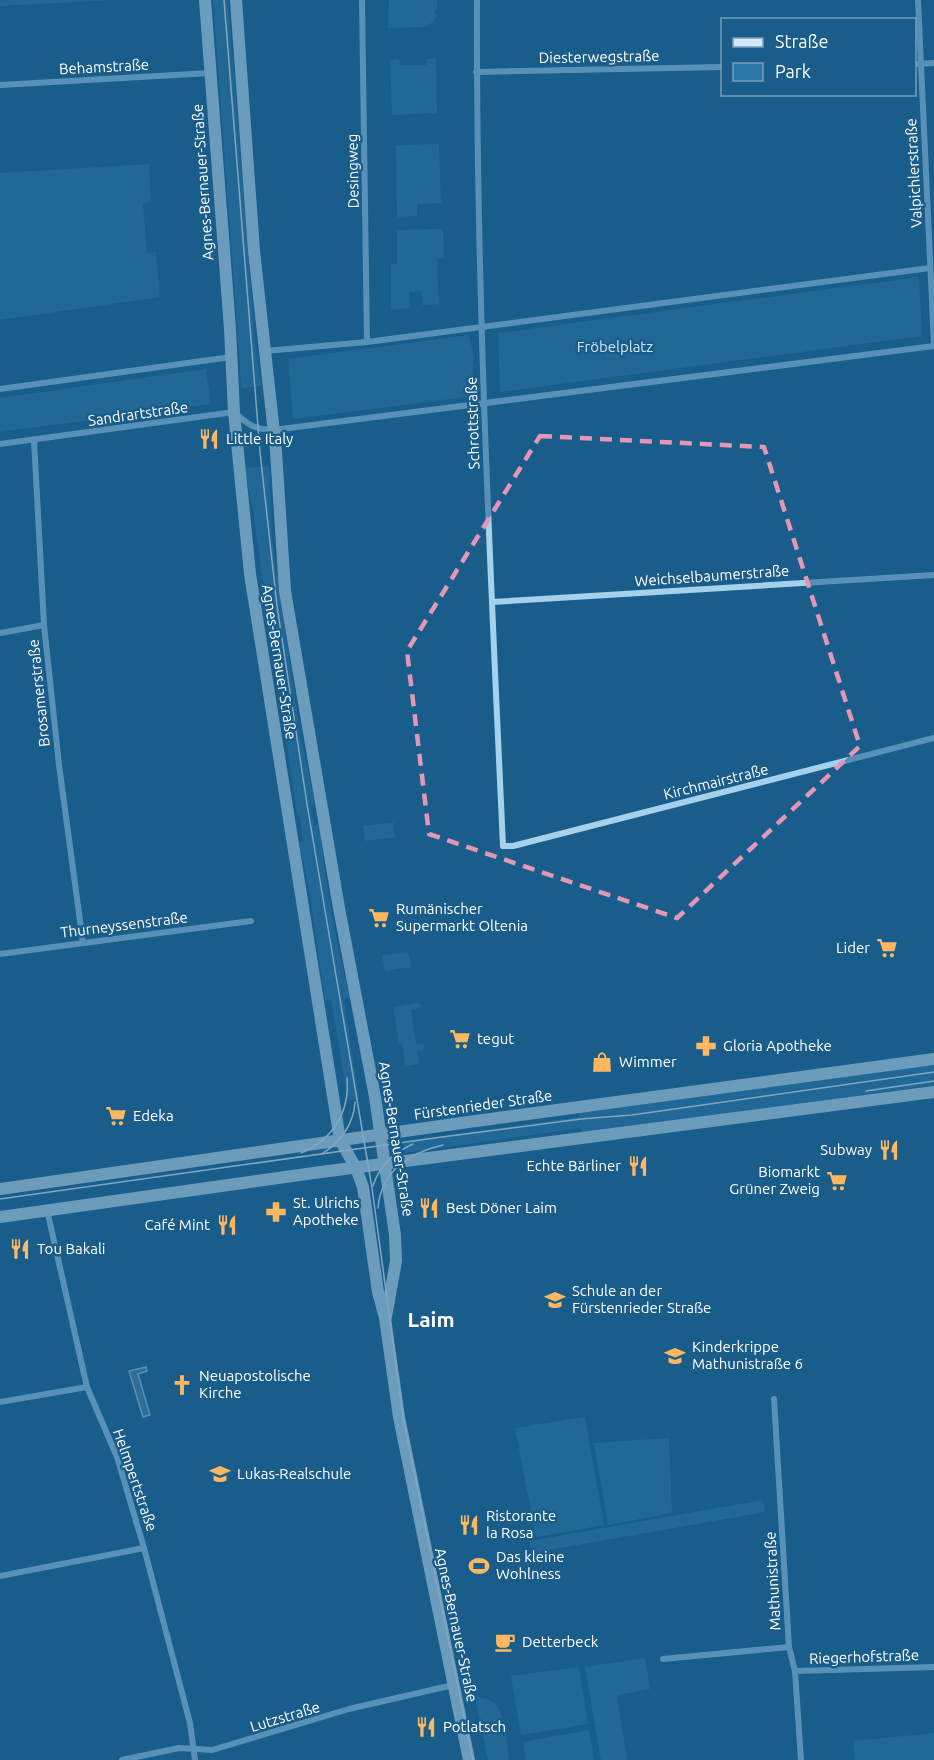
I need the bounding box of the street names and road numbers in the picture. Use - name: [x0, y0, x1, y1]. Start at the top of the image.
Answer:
- street label: Diesterwegstraße: [538, 47, 660, 66]
- street label: Behamstraße: [59, 56, 149, 77]
- street label: Agnes-Bernauer-Straße: [189, 103, 216, 261]
- street label: Valpichlerstraße: [902, 118, 925, 228]
- street label: Desingweg: [343, 133, 362, 209]
- street label: Schrottstraße: [462, 376, 483, 470]
- street label: Sandrartstraße: [87, 398, 189, 429]
- street label: Weichselbaumerstraße: [634, 562, 790, 589]
- street label: Agnes-Bernauer-Straße: [259, 583, 300, 741]
- street label: Brosamerstraße: [24, 638, 53, 748]
- street label: Kirchmairstraße: [662, 760, 770, 803]
- street label: Thurneyssenstraße: [59, 908, 189, 941]
- street label: Agnes-Bernauer-Straße: [376, 1060, 417, 1218]
- street label: Fürstenrieder Straße: [413, 1086, 553, 1123]
- street label: Helmpertstraße: [110, 1426, 161, 1533]
- street label: Mathunistraße: [761, 1531, 784, 1631]
- street label: Agnes-Bernauer-Straße: [432, 1546, 481, 1703]
- street label: Riegerhofstraße: [809, 1646, 919, 1667]
- street label: Lutzstraße: [248, 1698, 322, 1735]

